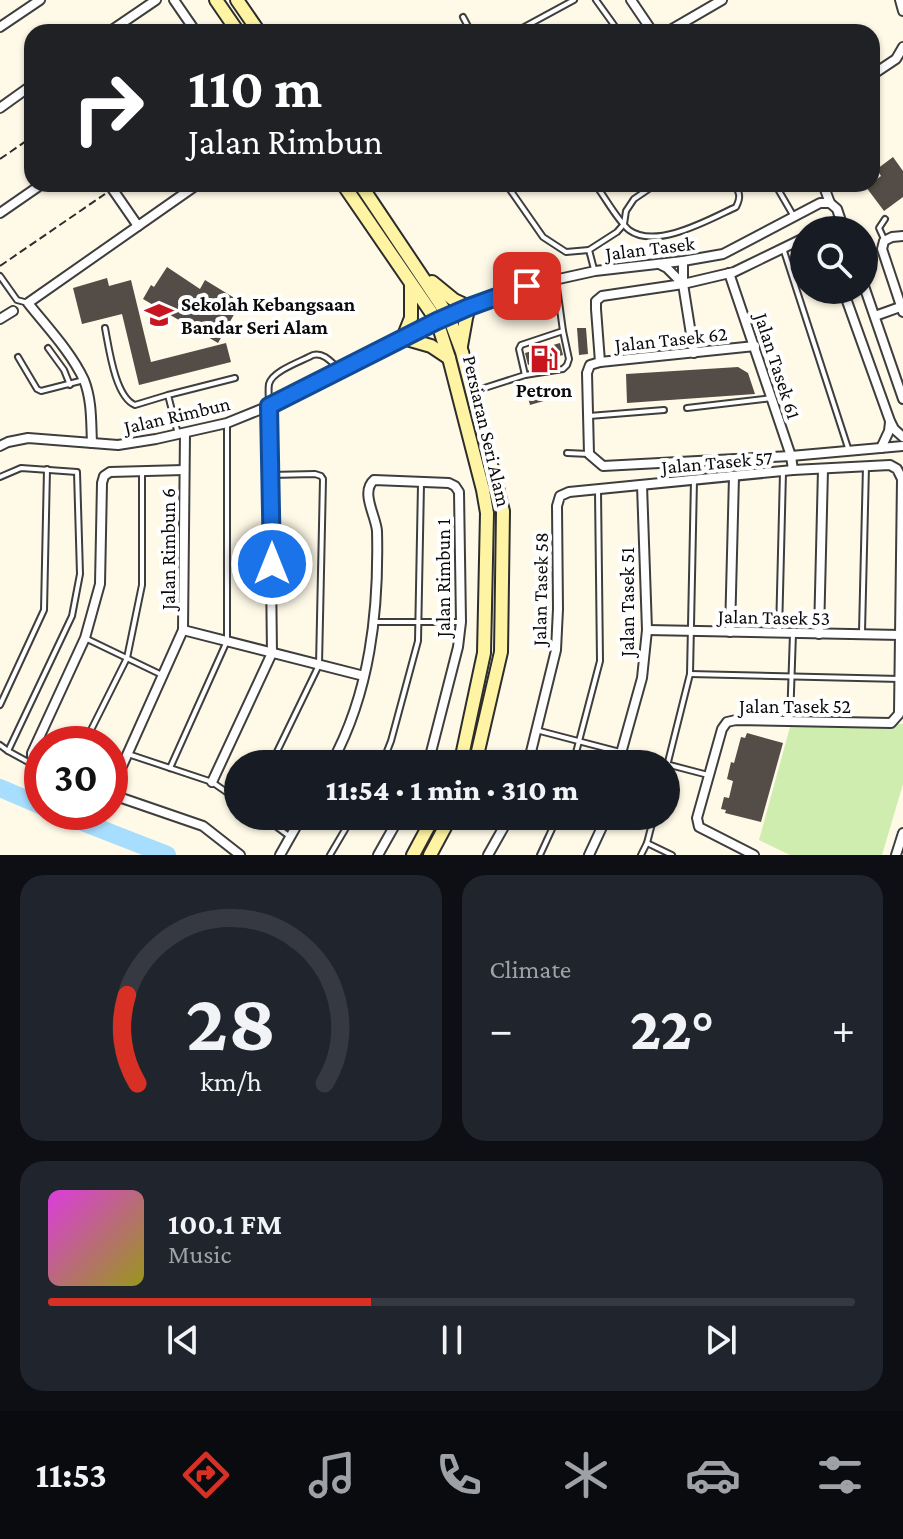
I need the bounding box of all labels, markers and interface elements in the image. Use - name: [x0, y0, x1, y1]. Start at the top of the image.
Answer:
- icon: right: [56, 56, 160, 160]
- text: 110 m: [188, 57, 322, 119]
- text: Jalan Rimbun: [188, 122, 383, 162]
- map controls: [790, 216, 878, 304]
- button: search: [790, 216, 878, 304]
- street label: Jalan Tasek: [602, 232, 696, 266]
- pin: [493, 252, 561, 320]
- icon: arrive: [505, 264, 549, 308]
- place label: Sekolah Kebangsaan Bandar Seri Alam: [181, 293, 356, 338]
- school or university icon: Sekolah Kebangsaan Bandar Seri Alam: [144, 300, 174, 330]
- street label: Jalan Tasek 61: [749, 308, 806, 422]
- street label: Jalan Tasek 62: [612, 322, 728, 357]
- fuel station icon: Petron: [529, 344, 559, 374]
- street label: Persiaran Seri Alam: [459, 353, 515, 509]
- place label: Petron: [516, 379, 573, 401]
- street label: Jalan Rimbun: [120, 392, 233, 439]
- street label: Jalan Tasek 57: [658, 446, 774, 479]
- street label: Jalan Rimbun 6: [157, 488, 180, 612]
- street label: Jalan Rimbun 1: [432, 519, 455, 639]
- position arrow: [230, 522, 314, 606]
- street label: Jalan Tasek 58: [528, 532, 553, 648]
- street label: Jalan Tasek 51: [616, 547, 639, 659]
- street label: Jalan Tasek 53: [716, 605, 830, 630]
- street label: Jalan Tasek 52: [737, 695, 851, 718]
- speed limit sign: 30: [24, 726, 128, 830]
- text: 11:54 · 1 min · 310 m: [326, 773, 578, 806]
- text: Climate: [490, 955, 571, 984]
- text: 28: [185, 975, 276, 1068]
- text: 22°: [630, 995, 715, 1062]
- text: −: [490, 1005, 513, 1053]
- text: +: [832, 1005, 855, 1053]
- text: km/h: [200, 1065, 262, 1097]
- text: 100.1 FM: [168, 1207, 282, 1240]
- text: Music: [168, 1240, 231, 1269]
- icon: previous: [161, 1318, 205, 1362]
- icon: pause: [430, 1318, 474, 1362]
- icon: next: [699, 1318, 743, 1362]
- icon: directions: [178, 1447, 234, 1503]
- icon: music: [304, 1447, 360, 1503]
- icon: phone: [431, 1447, 487, 1503]
- icon: climate: [558, 1447, 614, 1503]
- icon: car: [685, 1447, 741, 1503]
- icon: filters: [812, 1447, 868, 1503]
- text: 11:53: [35, 1455, 107, 1495]

